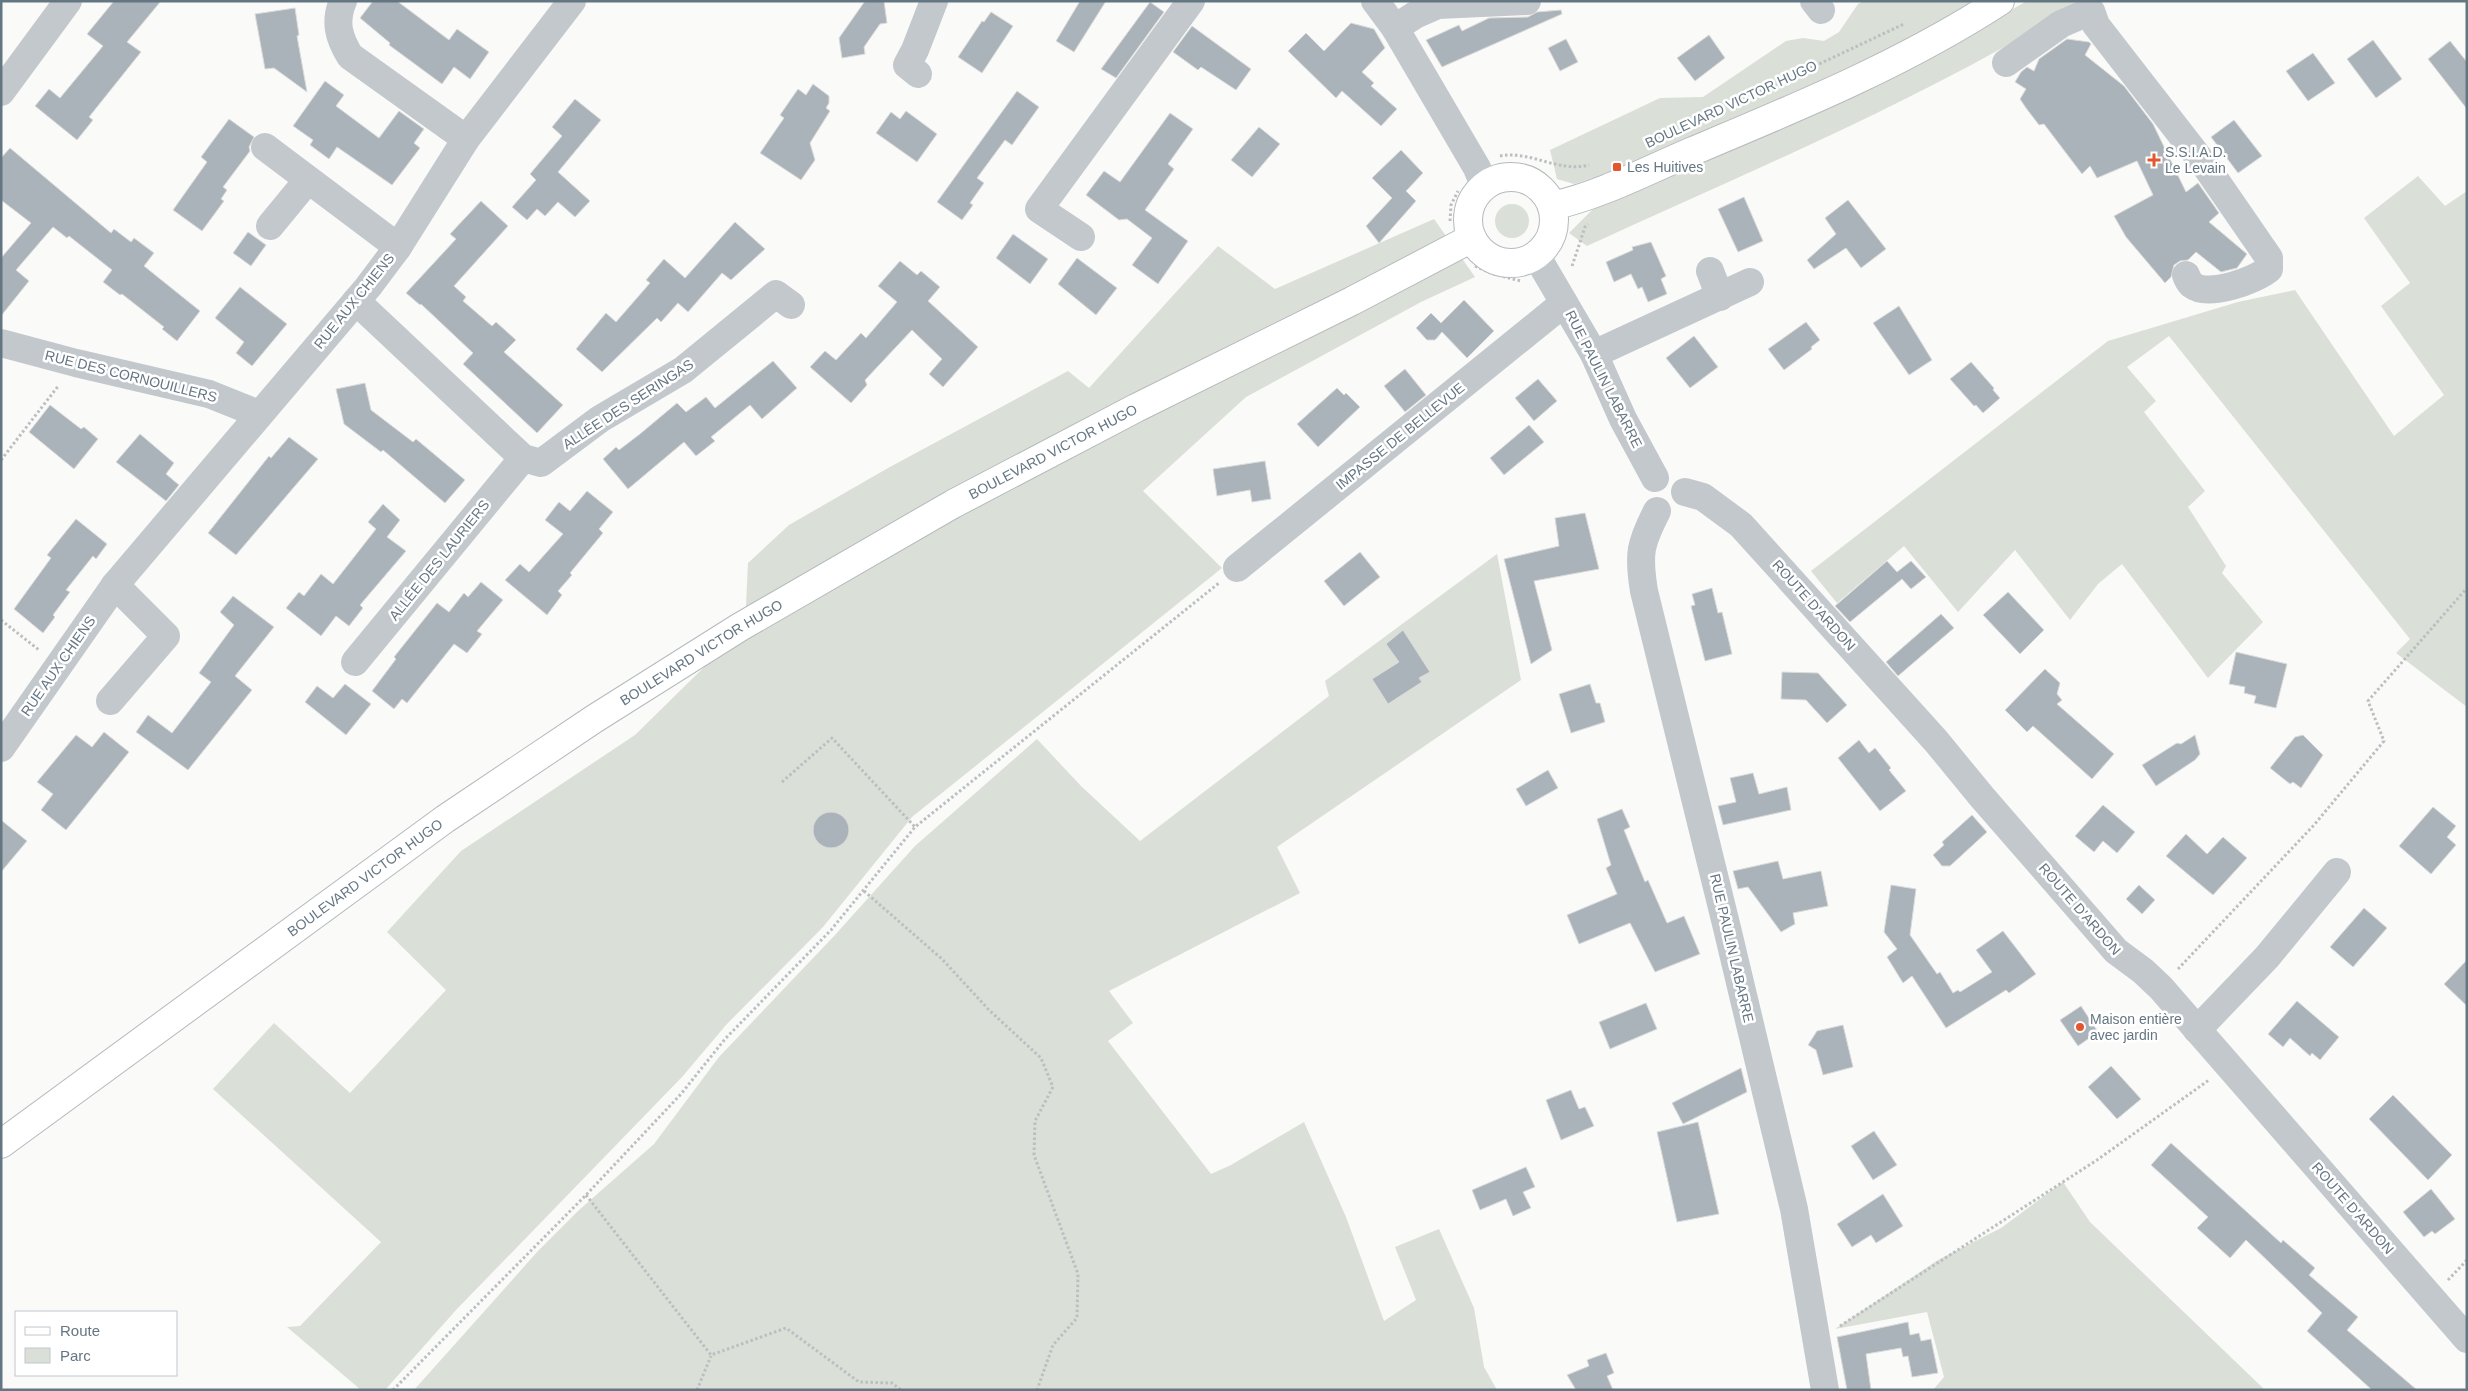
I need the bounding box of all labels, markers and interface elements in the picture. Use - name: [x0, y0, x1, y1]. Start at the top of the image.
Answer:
- street label: BOULEVARD VICTOR HUGO: [1643, 57, 1820, 151]
- place label: S.S.I.A.D. Le Levain: [2165, 144, 2226, 176]
- marker: S.S.I.A.D. Le Levain: [2147, 153, 2161, 167]
- place label: Les Huitives: [1627, 159, 1703, 175]
- marker: Les Huitives: [1611, 161, 1623, 173]
- street label: RUE AUX CHIENS: [311, 250, 397, 352]
- street label: RUE PAULIN LABARRE: [1562, 308, 1646, 450]
- street label: RUE DES CORNOUILLERS: [43, 347, 219, 405]
- street label: ALLÉE DES SERINGAS: [560, 356, 696, 452]
- street label: IMPASSE DE BELLEVUE: [1332, 379, 1468, 493]
- street label: BOULEVARD VICTOR HUGO: [966, 401, 1140, 502]
- street label: ALLÉE DES LAURIERS: [386, 497, 492, 623]
- street label: ROUTE D'ARDON: [1769, 556, 1859, 654]
- street label: BOULEVARD VICTOR HUGO: [617, 596, 785, 709]
- street label: RUE AUX CHIENS: [18, 613, 98, 719]
- street label: BOULEVARD VICTOR HUGO: [284, 816, 446, 940]
- street label: ROUTE D'ARDON: [2036, 860, 2124, 958]
- street label: RUE PAULIN LABARRE: [1707, 872, 1757, 1024]
- place label: Maison entière avec jardin: [2090, 1011, 2182, 1043]
- marker: Maison entière avec jardin: [2074, 1021, 2086, 1033]
- street label: ROUTE D'ARDON: [2309, 1159, 2397, 1257]
- legend: [15, 1311, 178, 1376]
- text: Route: [60, 1322, 100, 1339]
- text: Parc: [60, 1347, 91, 1364]

